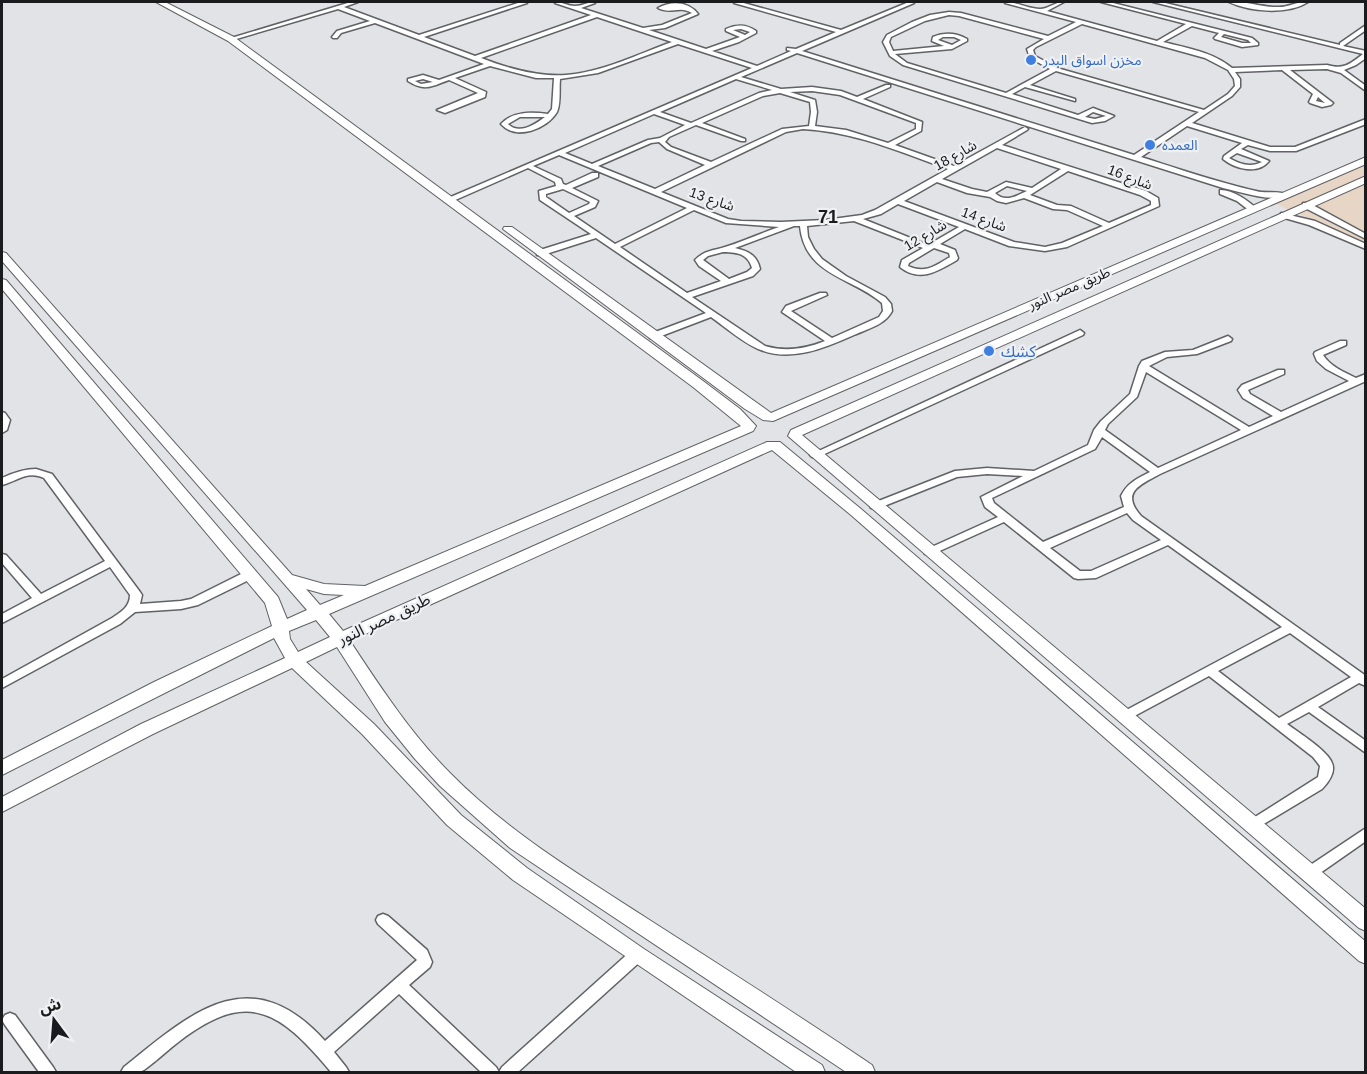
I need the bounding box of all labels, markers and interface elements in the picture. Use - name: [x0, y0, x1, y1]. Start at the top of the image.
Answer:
- place label: مخزن اسواق البدر: [1042, 52, 1142, 69]
- marker: مخزن اسواق البدر: [1024, 53, 1038, 67]
- street label: شارع 18: [931, 136, 981, 176]
- place label: العمده: [1162, 137, 1197, 153]
- marker: العمده: [1143, 138, 1157, 152]
- street label: شارع 16: [1104, 161, 1155, 196]
- street label: شارع 13: [686, 184, 737, 217]
- street label: شارع 14: [958, 203, 1009, 237]
- district label: 71: [818, 207, 838, 227]
- street label: شارع 12: [901, 216, 951, 256]
- street label: طريق مصر النور: [1025, 264, 1113, 315]
- place label: كشك: [1001, 343, 1036, 360]
- marker: كشك: [982, 344, 996, 358]
- street label: طريق مصر النور: [334, 590, 434, 650]
- north arrow: [24, 990, 84, 1050]
- text: ش: [37, 995, 63, 1018]

